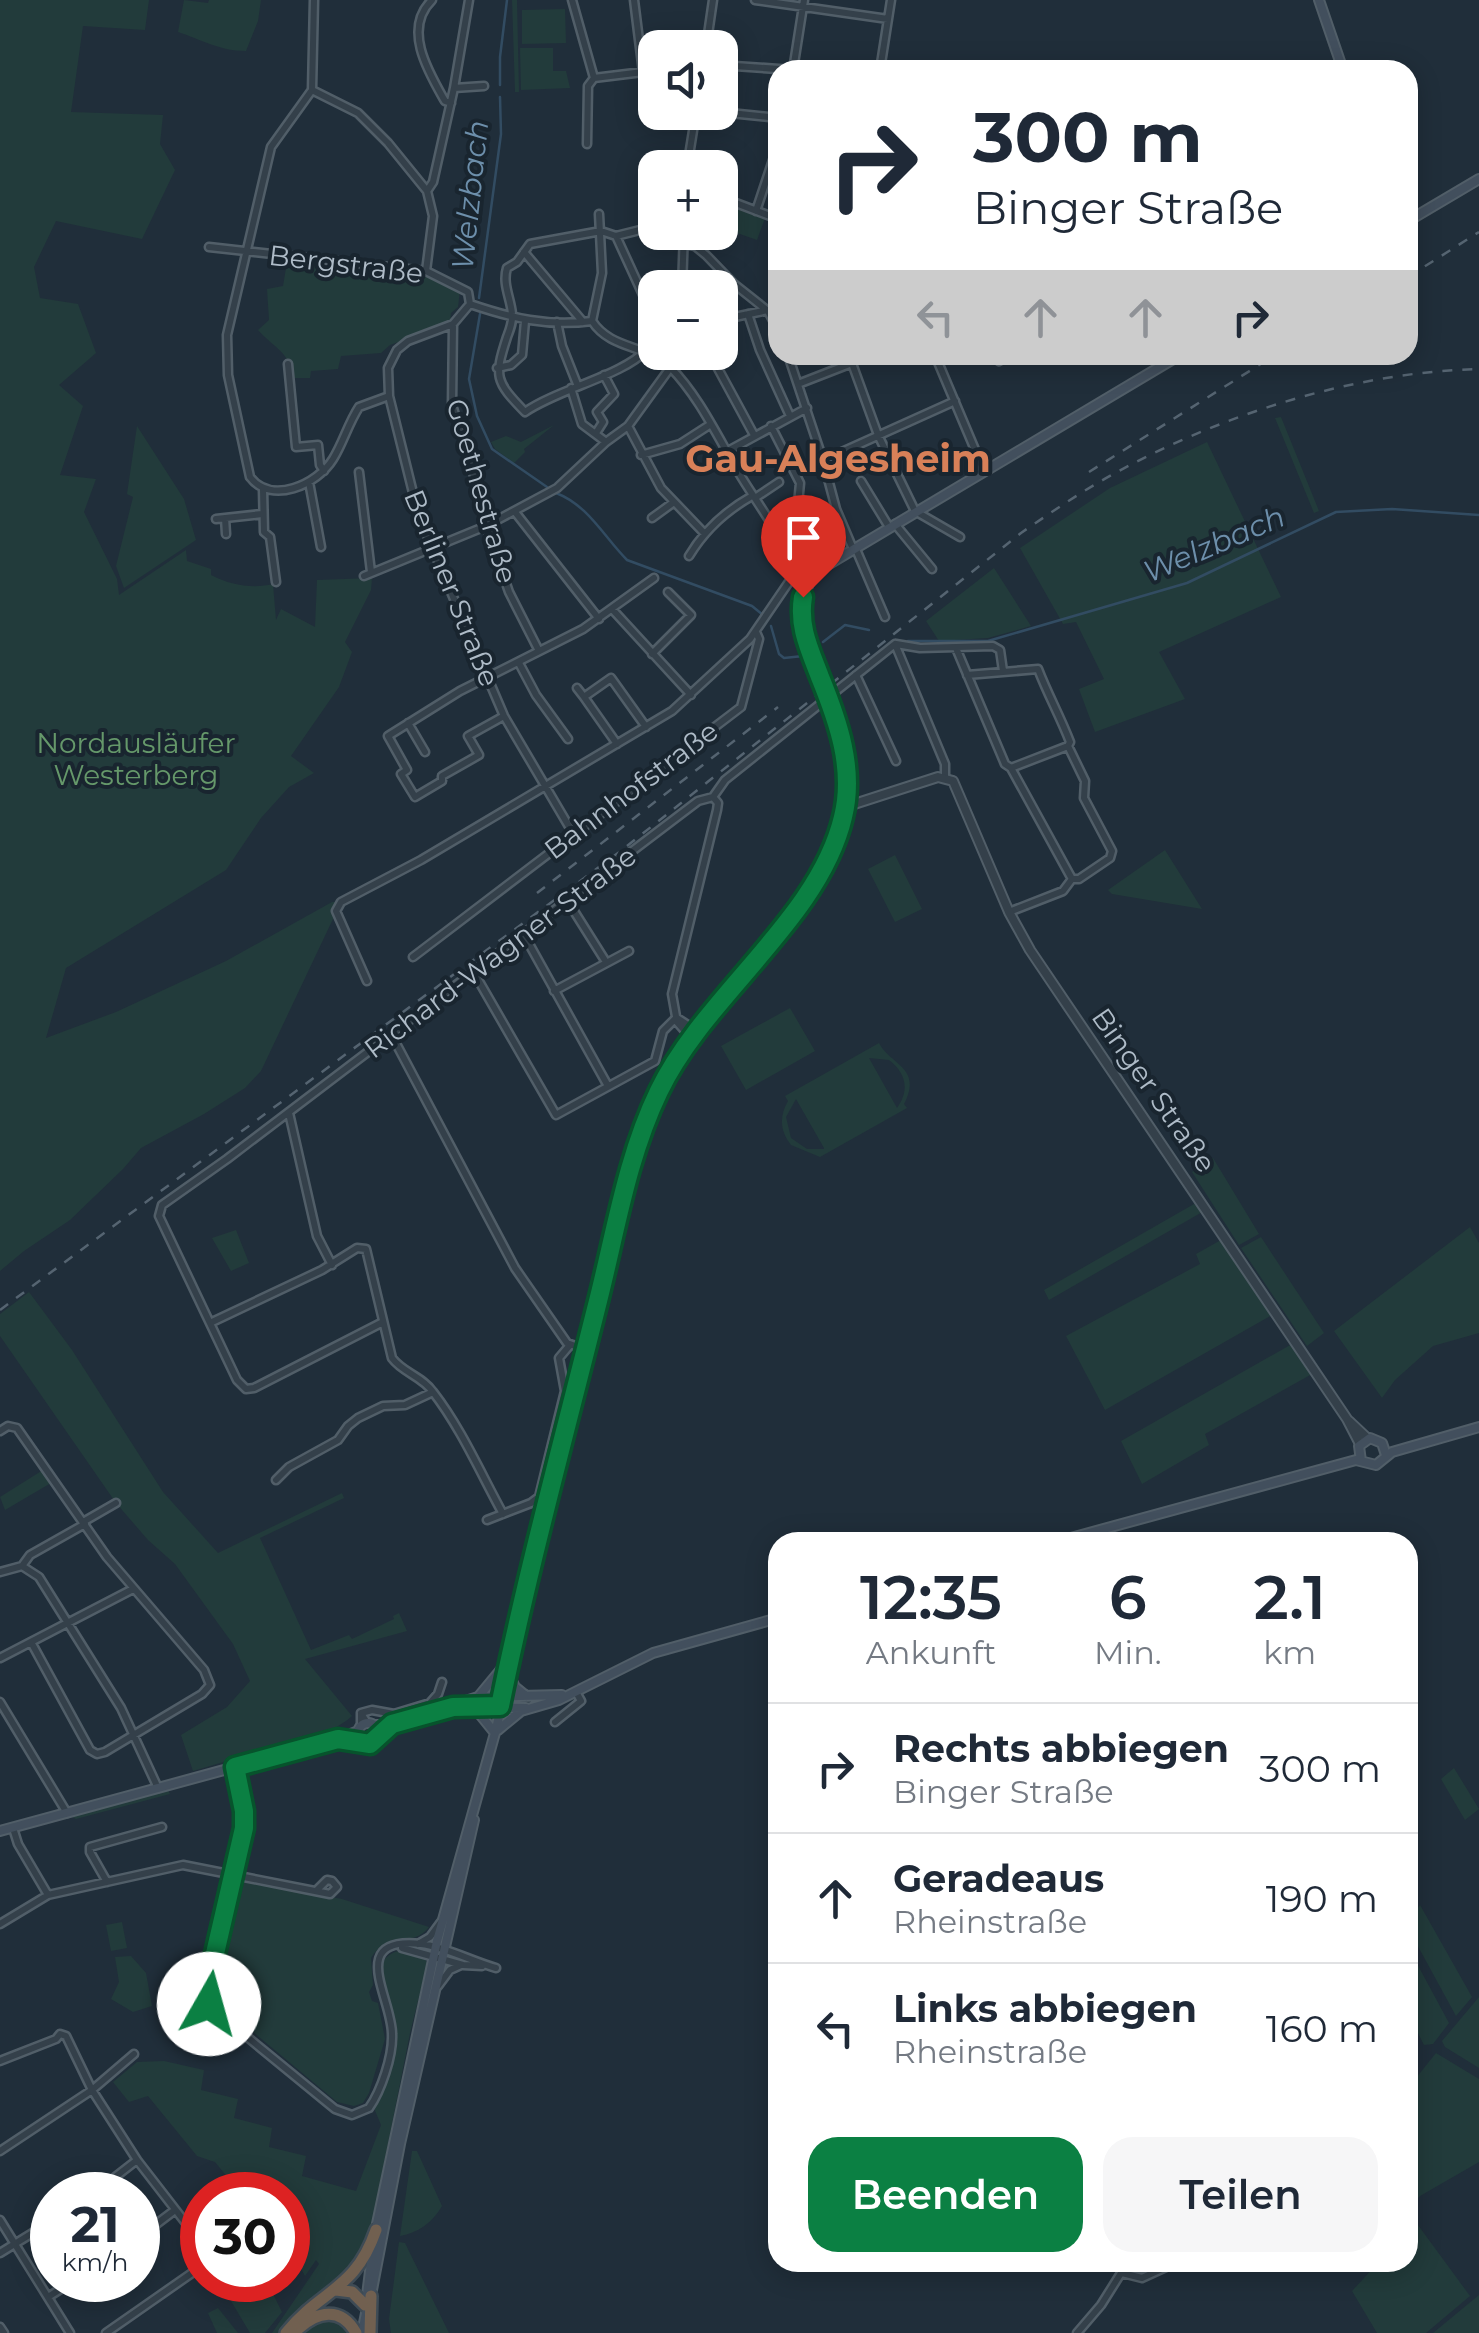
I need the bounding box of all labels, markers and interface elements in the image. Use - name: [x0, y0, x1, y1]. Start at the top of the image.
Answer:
- map controls: [638, 30, 738, 370]
- button: sound: [638, 30, 738, 130]
- text: 300 m: [973, 94, 1203, 180]
- icon: right: [808, 100, 938, 230]
- water label: Welzbach: [444, 118, 496, 272]
- button: +: [638, 150, 738, 250]
- text: Binger Straße: [973, 180, 1283, 235]
- street label: Bergstraße: [267, 238, 425, 290]
- button: −: [638, 270, 738, 370]
- icon: left: [908, 290, 963, 345]
- icon: ahead: [1013, 290, 1068, 345]
- icon: ahead: [1118, 290, 1173, 345]
- icon: right: [1223, 290, 1278, 345]
- street label: Goethestraße: [439, 395, 525, 587]
- district label: Gau-Algesheim: [685, 435, 991, 482]
- street label: Berliner Straße: [397, 485, 507, 691]
- pin: [761, 495, 846, 598]
- water label: Welzbach: [1138, 498, 1290, 590]
- icon: arrive: [776, 510, 831, 565]
- street label: Bahnhofstraße: [537, 714, 725, 866]
- park label: Nordausläufer Westerberg: [36, 726, 236, 792]
- street label: Richard-Wagner-Straße: [357, 839, 643, 1065]
- street label: Binger Straße: [1085, 1001, 1223, 1179]
- text: 12:35: [860, 1561, 1002, 1634]
- text: 6: [1109, 1561, 1147, 1634]
- text: 2.1: [1254, 1561, 1326, 1634]
- text: Ankunft: [866, 1633, 996, 1672]
- text: Min.: [1094, 1633, 1162, 1672]
- text: km: [1263, 1633, 1316, 1672]
- text: Rechts abbiegen: [893, 1725, 1229, 1772]
- icon: right: [808, 1741, 863, 1796]
- text: 300 m: [1259, 1745, 1381, 1792]
- text: Binger Straße: [893, 1772, 1114, 1811]
- text: Geradeaus: [893, 1855, 1104, 1902]
- icon: ahead: [808, 1871, 863, 1926]
- text: 190 m: [1266, 1875, 1378, 1922]
- text: Rheinstraße: [893, 1902, 1087, 1941]
- position arrow: [157, 1952, 261, 2056]
- text: Links abbiegen: [893, 1985, 1197, 2032]
- icon: left: [808, 2001, 863, 2056]
- text: 160 m: [1266, 2005, 1378, 2052]
- text: Rheinstraße: [893, 2032, 1087, 2071]
- button: Beenden: [808, 2137, 1083, 2252]
- button: Teilen: [1103, 2137, 1378, 2252]
- speed limit sign: 30: [180, 2172, 310, 2302]
- text: 21: [70, 2194, 120, 2255]
- text: km/h: [62, 2247, 128, 2277]

